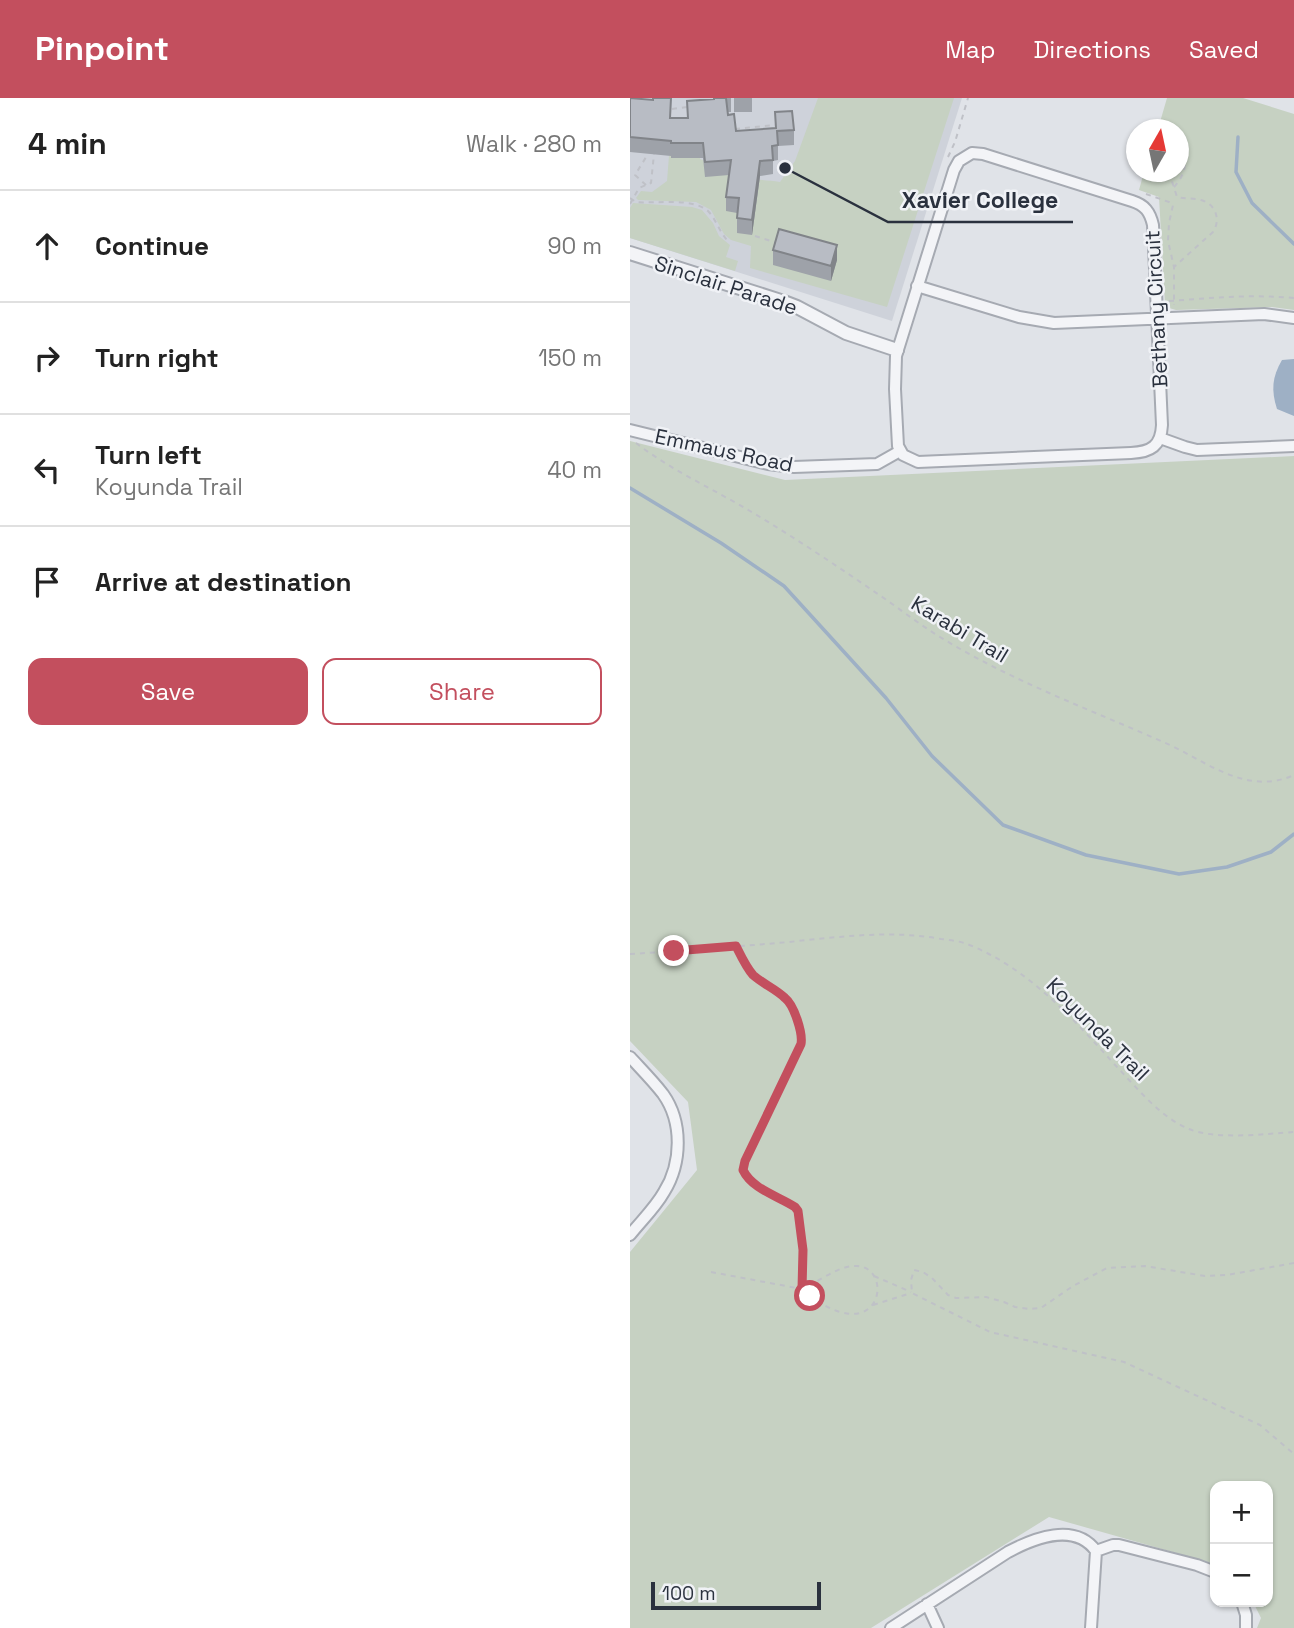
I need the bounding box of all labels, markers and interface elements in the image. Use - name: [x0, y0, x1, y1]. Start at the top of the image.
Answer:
- text: Pinpoint: [35, 28, 169, 70]
- text: Map: [945, 34, 995, 65]
- text: Directions: [1033, 34, 1151, 65]
- text: Saved: [1189, 34, 1259, 65]
- north arrow: [1126, 119, 1189, 182]
- text: 4 min: [28, 124, 107, 163]
- text: Walk · 280 m: [466, 129, 602, 159]
- callout: Xavier College: [888, 178, 1073, 222]
- text: Xavier College: [902, 185, 1058, 215]
- icon: ahead: [28, 227, 66, 265]
- text: Continue: [95, 229, 209, 263]
- street label: Bethany Circuit: [1138, 229, 1174, 389]
- text: 90 m: [547, 231, 602, 261]
- street label: Sinclair Parade: [651, 249, 801, 321]
- icon: right: [28, 339, 66, 377]
- text: Turn right: [95, 341, 219, 375]
- text: 150 m: [538, 343, 602, 373]
- street label: Emmaus Road: [652, 422, 796, 478]
- text: Turn left: [95, 438, 202, 472]
- icon: left: [28, 451, 66, 489]
- text: 40 m: [547, 455, 602, 485]
- text: Koyunda Trail: [95, 472, 243, 502]
- icon: arrive: [28, 563, 66, 601]
- text: Arrive at destination: [95, 565, 352, 599]
- street label: Karabi Trail: [906, 589, 1014, 669]
- button: Save: [28, 658, 308, 725]
- button: Share: [322, 658, 602, 725]
- route end: [658, 935, 689, 966]
- street label: Koyunda Trail: [1041, 972, 1155, 1086]
- route start: [794, 1280, 825, 1311]
- map controls: [1210, 1481, 1273, 1607]
- button: +: [1210, 1481, 1273, 1544]
- button: −: [1210, 1544, 1273, 1607]
- scale bar: [651, 1579, 821, 1611]
- text: 100 m: [662, 1581, 716, 1606]

